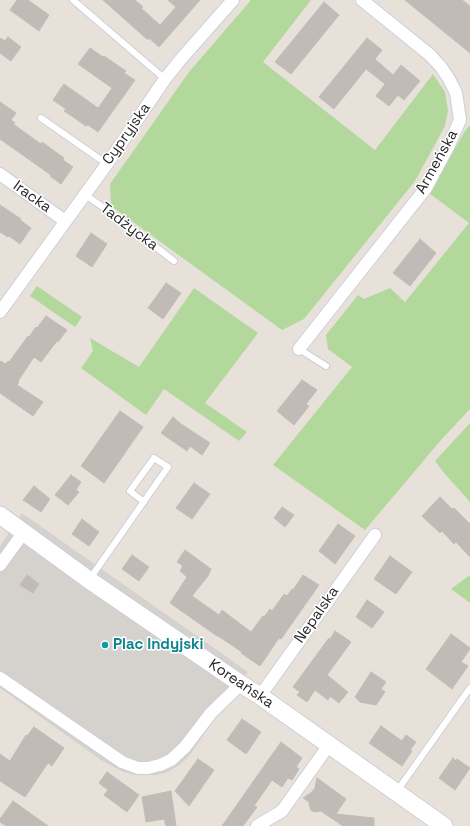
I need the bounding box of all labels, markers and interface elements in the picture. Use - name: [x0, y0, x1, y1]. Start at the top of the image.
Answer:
- street label: Cypryjska: [99, 100, 155, 168]
- street label: Armeńska: [412, 127, 462, 197]
- street label: Iracka: [9, 177, 55, 217]
- street label: Tadżycka: [96, 199, 162, 255]
- street label: Nepalska: [291, 583, 343, 647]
- place label: Plac Indyjski: [113, 636, 204, 654]
- marker: Plac Indyjski: [100, 640, 110, 650]
- street label: Koreańska: [205, 656, 277, 712]

